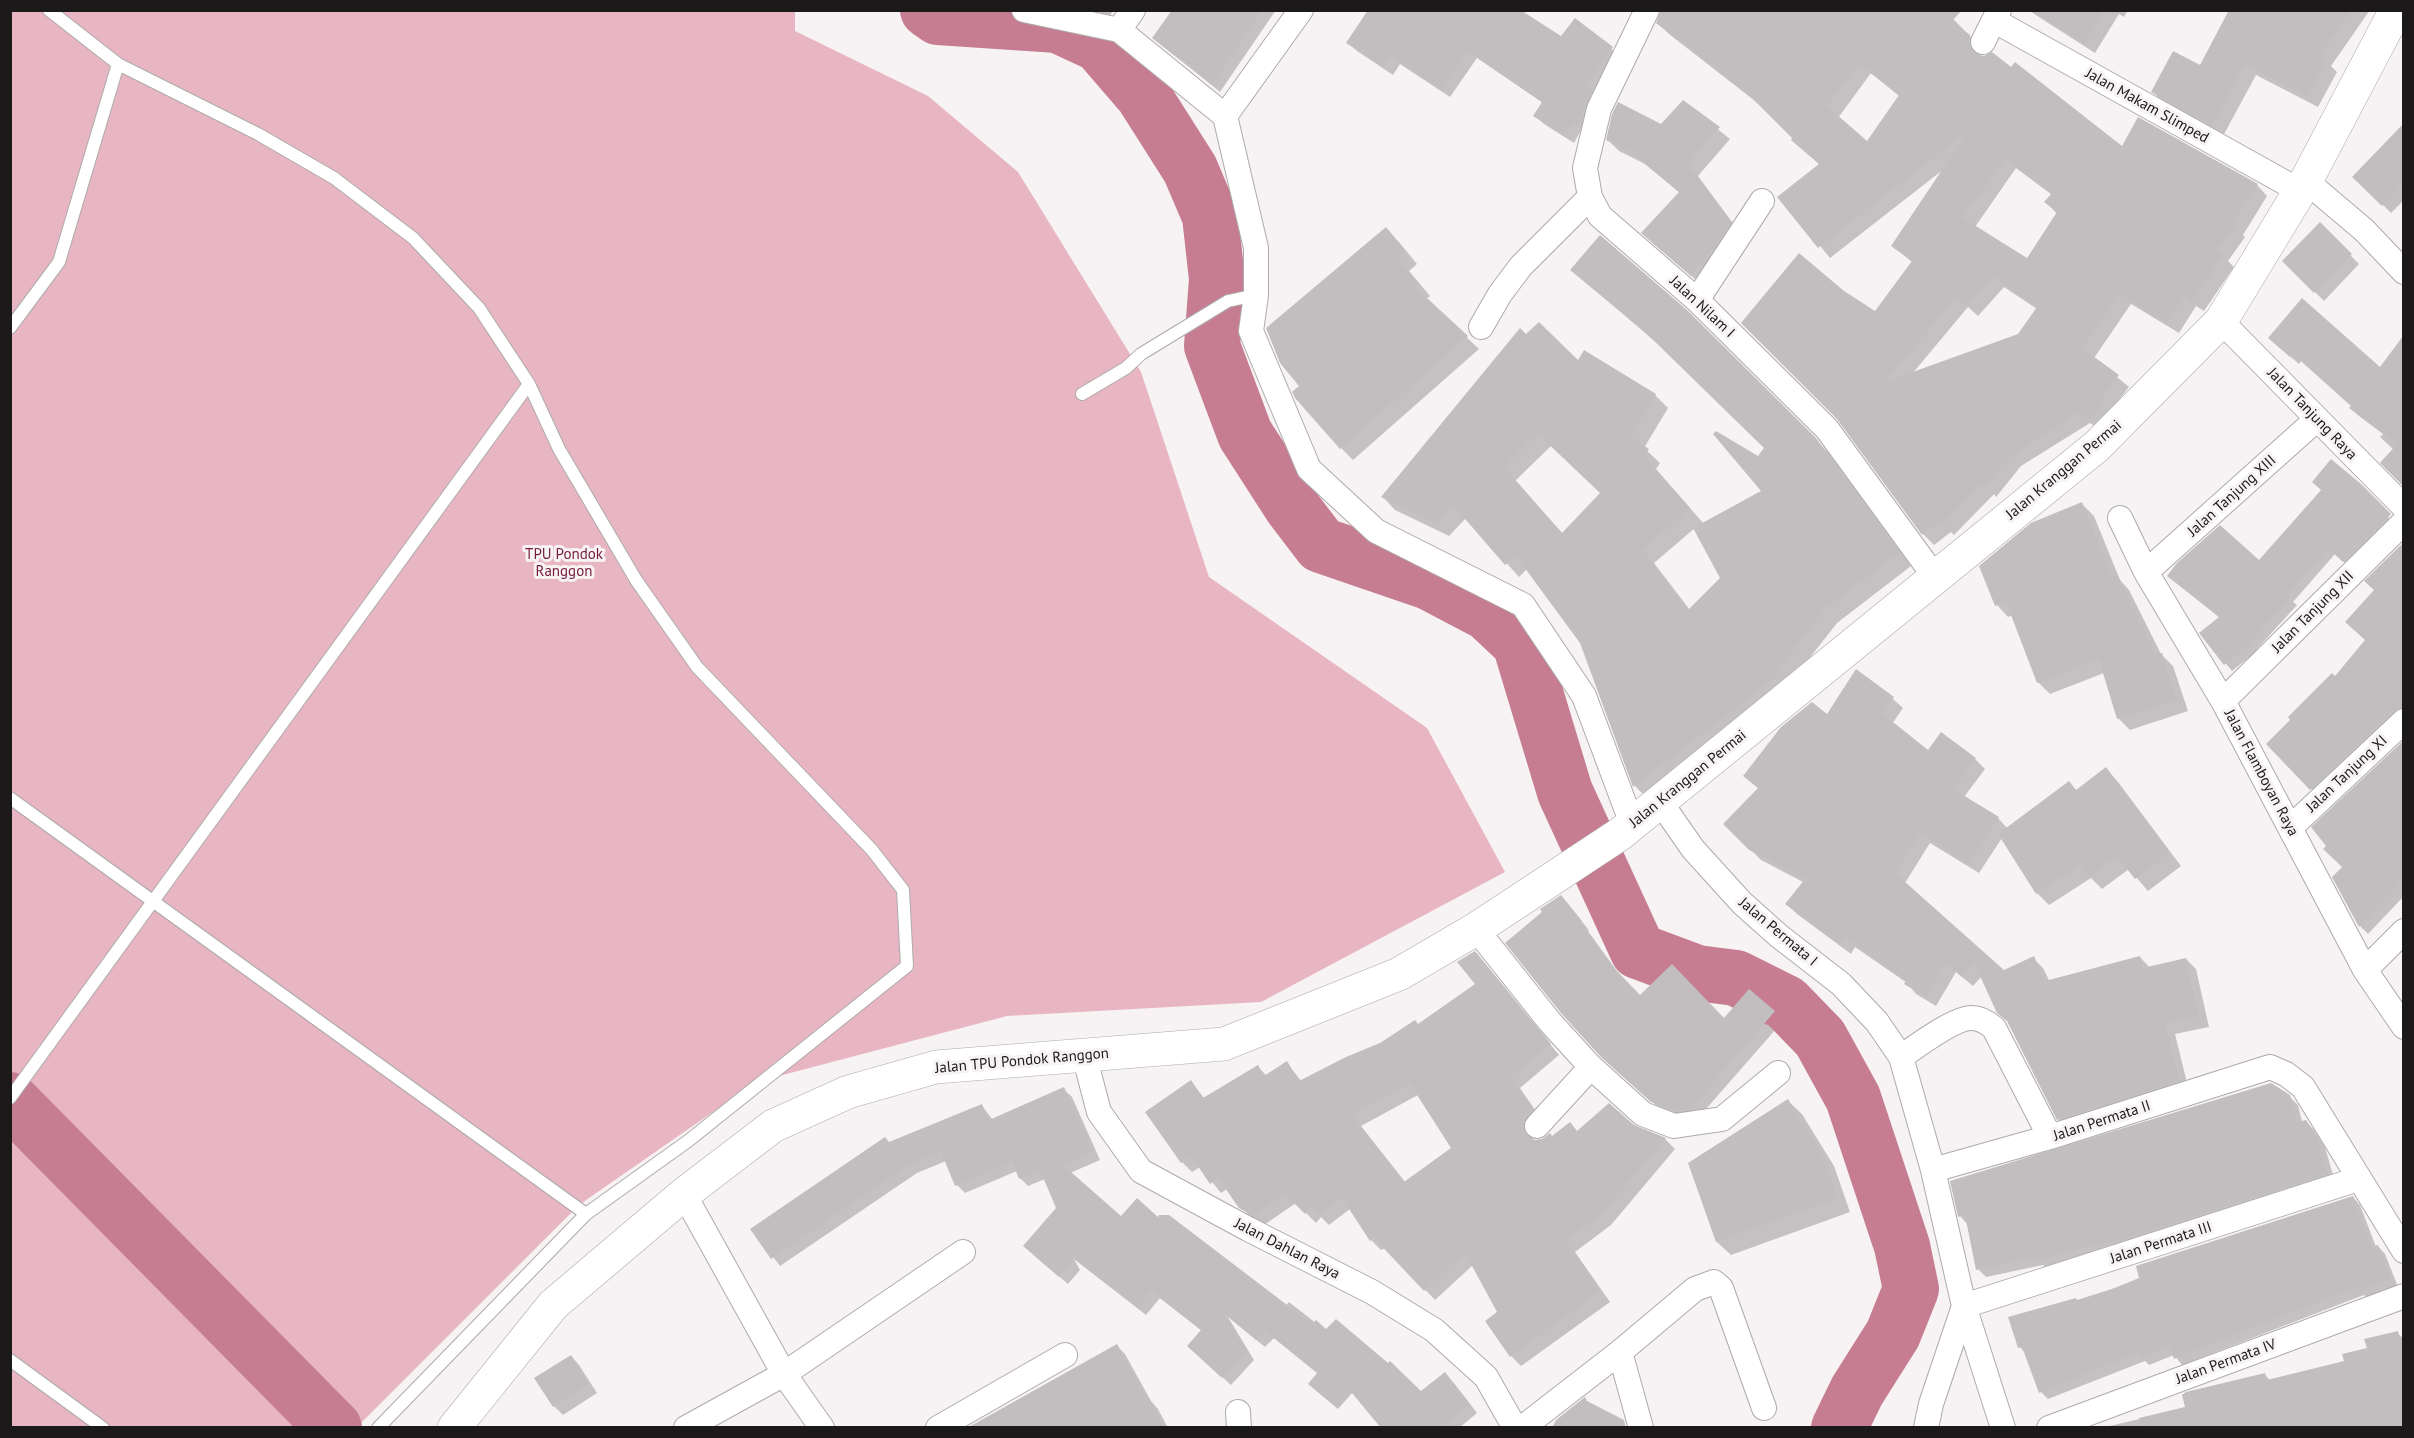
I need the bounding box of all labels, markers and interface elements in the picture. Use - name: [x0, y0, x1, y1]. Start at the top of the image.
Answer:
- street label: Jalan Makam Slimped: [2082, 65, 2212, 147]
- street label: Jalan Nilam I: [1666, 272, 1738, 342]
- street label: Jalan Tanjung Raya: [2263, 364, 2361, 464]
- street label: Jalan Kranggan Permai: [2003, 416, 2125, 524]
- street label: Jalan Tanjung XIII: [2184, 452, 2280, 540]
- park label: TPU Pondok Ranggon: [525, 546, 603, 581]
- street label: Jalan Tanjung XII: [2268, 567, 2358, 657]
- street label: Jalan Flamboyan Raya: [2220, 707, 2302, 839]
- street label: Jalan Kranggan Permai: [1626, 726, 1750, 832]
- street label: Jalan Tanjung XI: [2303, 732, 2391, 816]
- street label: Jalan Permata I: [1735, 894, 1821, 970]
- street label: Jalan TPU Pondok Ranggon: [934, 1044, 1110, 1078]
- street label: Jalan Permata II: [2051, 1097, 2153, 1145]
- street label: Jalan Dahlan Raya: [1231, 1215, 1343, 1283]
- street label: Jalan Permata III: [2108, 1218, 2214, 1268]
- street label: Jalan Permata IV: [2173, 1336, 2279, 1388]

